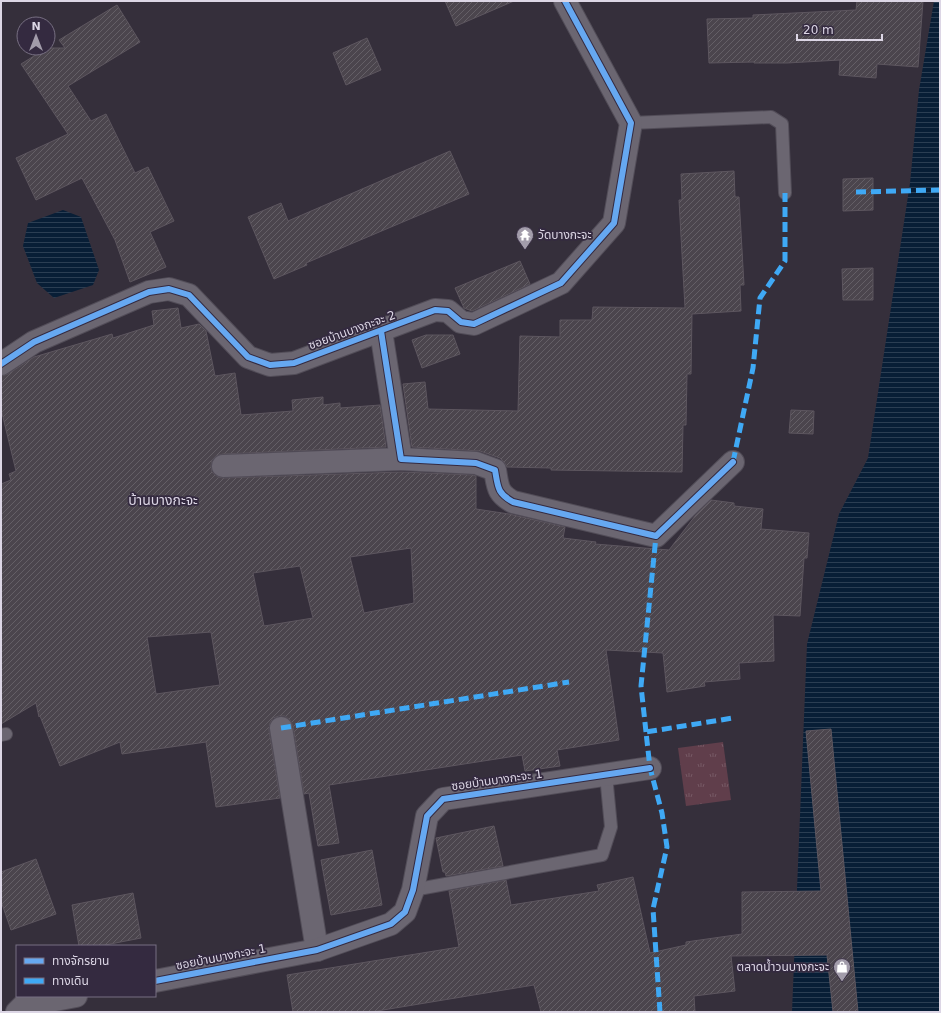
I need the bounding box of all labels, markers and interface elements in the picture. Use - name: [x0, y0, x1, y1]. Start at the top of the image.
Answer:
- north arrow: [16, 16, 56, 56]
- scale bar: [797, 16, 882, 42]
- text: N: [31, 20, 41, 33]
- text: 20 m: [803, 23, 834, 37]
- temple icon: วัดบางกะจะ: [515, 225, 535, 250]
- place label: วัดบางกะจะ: [538, 228, 592, 242]
- street label: ซอยบ้านบางกะจะ 2: [306, 308, 398, 352]
- district label: บ้านบางกะจะ: [128, 492, 198, 508]
- street label: ซอยบ้านบางกะจะ 1: [451, 767, 543, 793]
- street label: ซอยบ้านบางกะจะ 1: [175, 941, 267, 973]
- legend: [16, 945, 156, 997]
- text: ทางจักรยาน: [52, 954, 109, 968]
- shop icon: ตลาดน้ำวนบางกะจะ: [832, 957, 852, 982]
- place label: ตลาดน้ำวนบางกะจะ: [737, 958, 829, 974]
- text: ทางเดิน: [52, 974, 89, 988]

